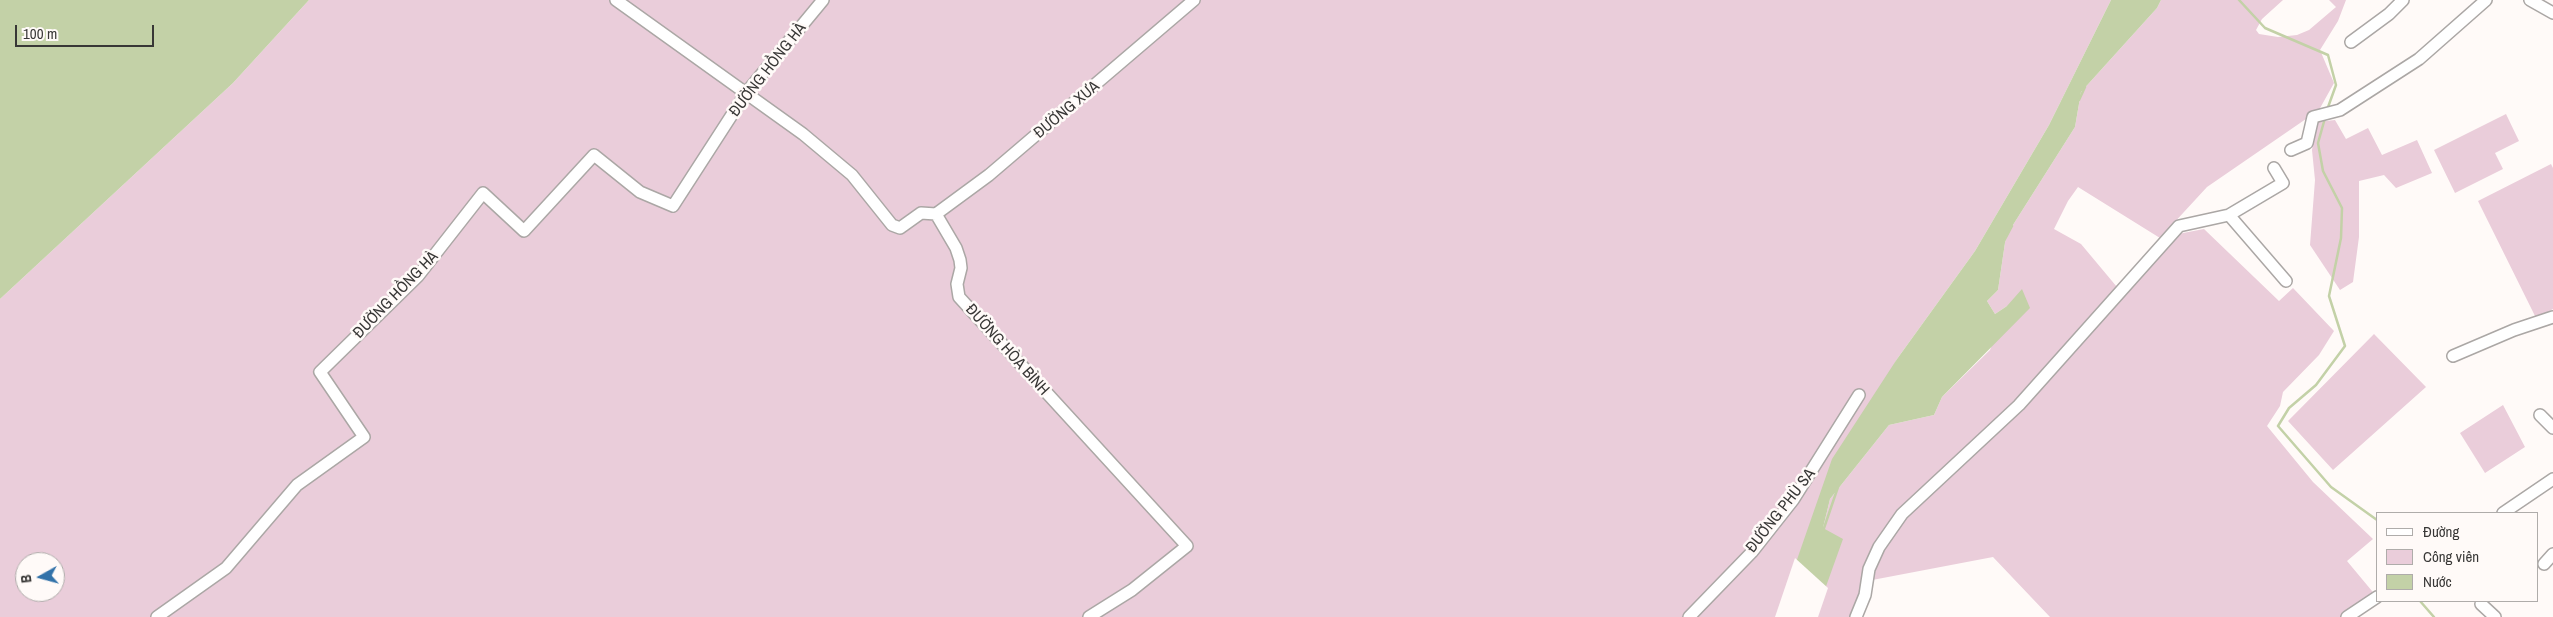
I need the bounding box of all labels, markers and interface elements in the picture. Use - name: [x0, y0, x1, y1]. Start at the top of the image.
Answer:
- scale bar: [18, 15, 156, 47]
- street label: ĐƯỜNG HỒNG HÀ: [725, 19, 811, 121]
- text: 100 m: [23, 23, 57, 44]
- street label: ĐƯỜNG XƯA: [1030, 77, 1104, 143]
- street label: ĐƯỜNG HỒNG HÀ: [350, 247, 442, 343]
- street label: ĐƯỜNG HÒA BÌNH: [961, 301, 1053, 399]
- street label: ĐƯỜNG PHÙ SA: [1742, 465, 1820, 557]
- legend: [2376, 512, 2538, 602]
- text: Đường: [2423, 521, 2459, 542]
- text: Công viên: [2423, 546, 2479, 567]
- north arrow: [15, 552, 65, 602]
- text: Nước: [2423, 571, 2452, 592]
- text: B: [17, 573, 36, 584]

